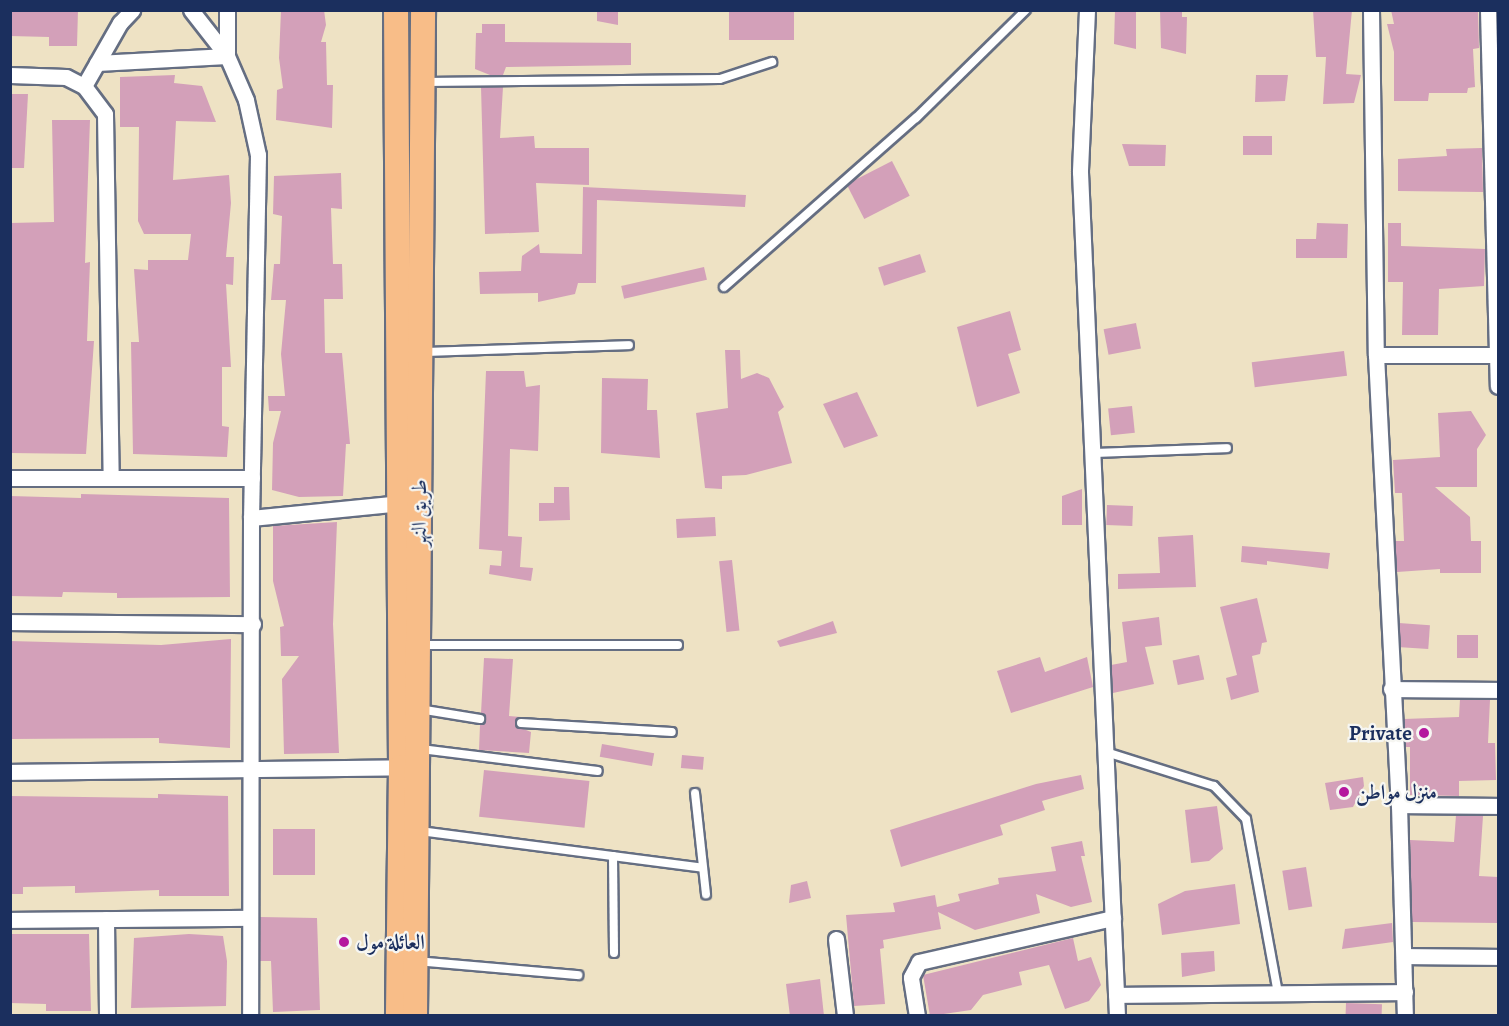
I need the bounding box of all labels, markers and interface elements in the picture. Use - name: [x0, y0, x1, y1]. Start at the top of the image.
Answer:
- street label: طريق النهر: [406, 479, 432, 547]
- place label: Private: [1349, 720, 1412, 746]
- marker: Private: [1417, 726, 1431, 740]
- place label: منزل مواطن: [1356, 779, 1437, 805]
- marker: منزل مواطن: [1337, 785, 1351, 799]
- place label: العائلة مول: [356, 929, 425, 955]
- marker: العائلة مول: [337, 935, 351, 949]

